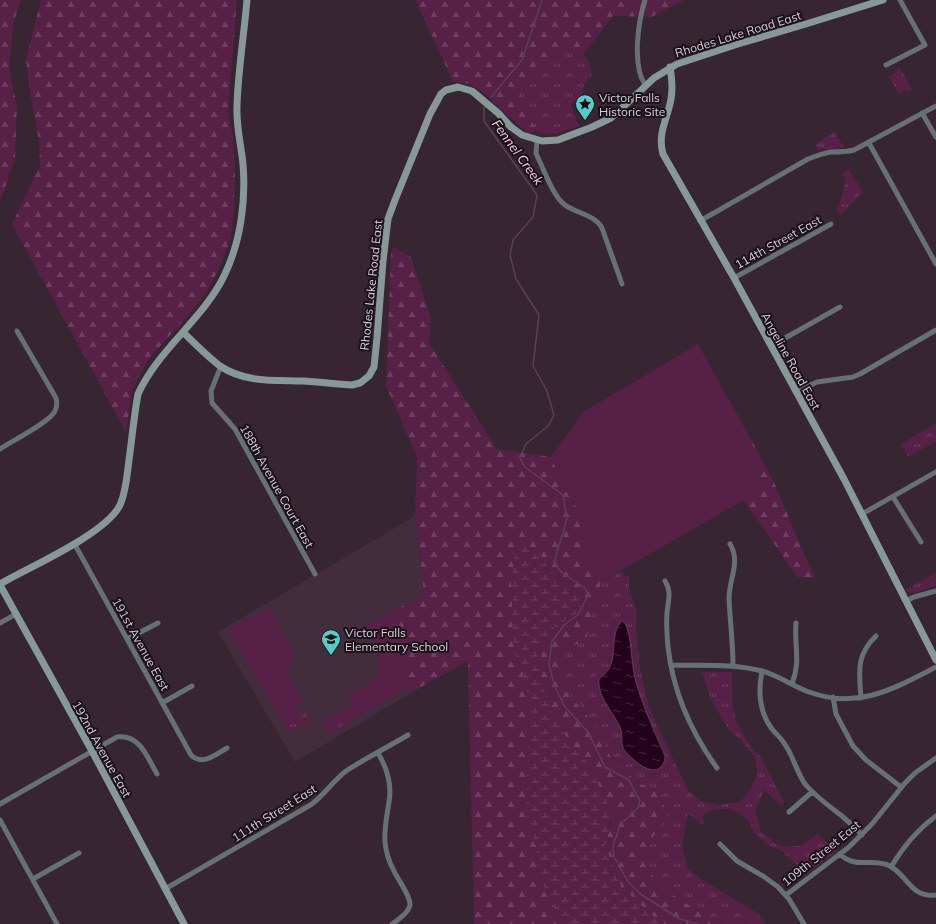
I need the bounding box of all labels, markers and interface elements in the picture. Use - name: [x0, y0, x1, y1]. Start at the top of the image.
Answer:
- street label: Rhodes Lake Road East: [673, 8, 803, 60]
- place label: Victor Falls Historic Site: [599, 90, 665, 119]
- place icon: Victor Falls Historic Site: [574, 93, 596, 121]
- water label: Fennel Creek: [489, 116, 547, 188]
- street label: 114th Street East: [732, 212, 824, 272]
- street label: Rhodes Lake Road East: [357, 219, 385, 351]
- street label: Angeline Road East: [758, 310, 824, 412]
- street label: 188th Avenue Court East: [237, 422, 317, 550]
- street label: 191st Avenue East: [109, 595, 173, 693]
- place label: Victor Falls Elementary School: [345, 625, 448, 654]
- school or university icon: Victor Falls Elementary School: [320, 628, 342, 656]
- street label: 192nd Avenue East: [69, 698, 135, 800]
- street label: 111th Street East: [229, 781, 319, 845]
- street label: 109th Street East: [779, 817, 863, 889]

